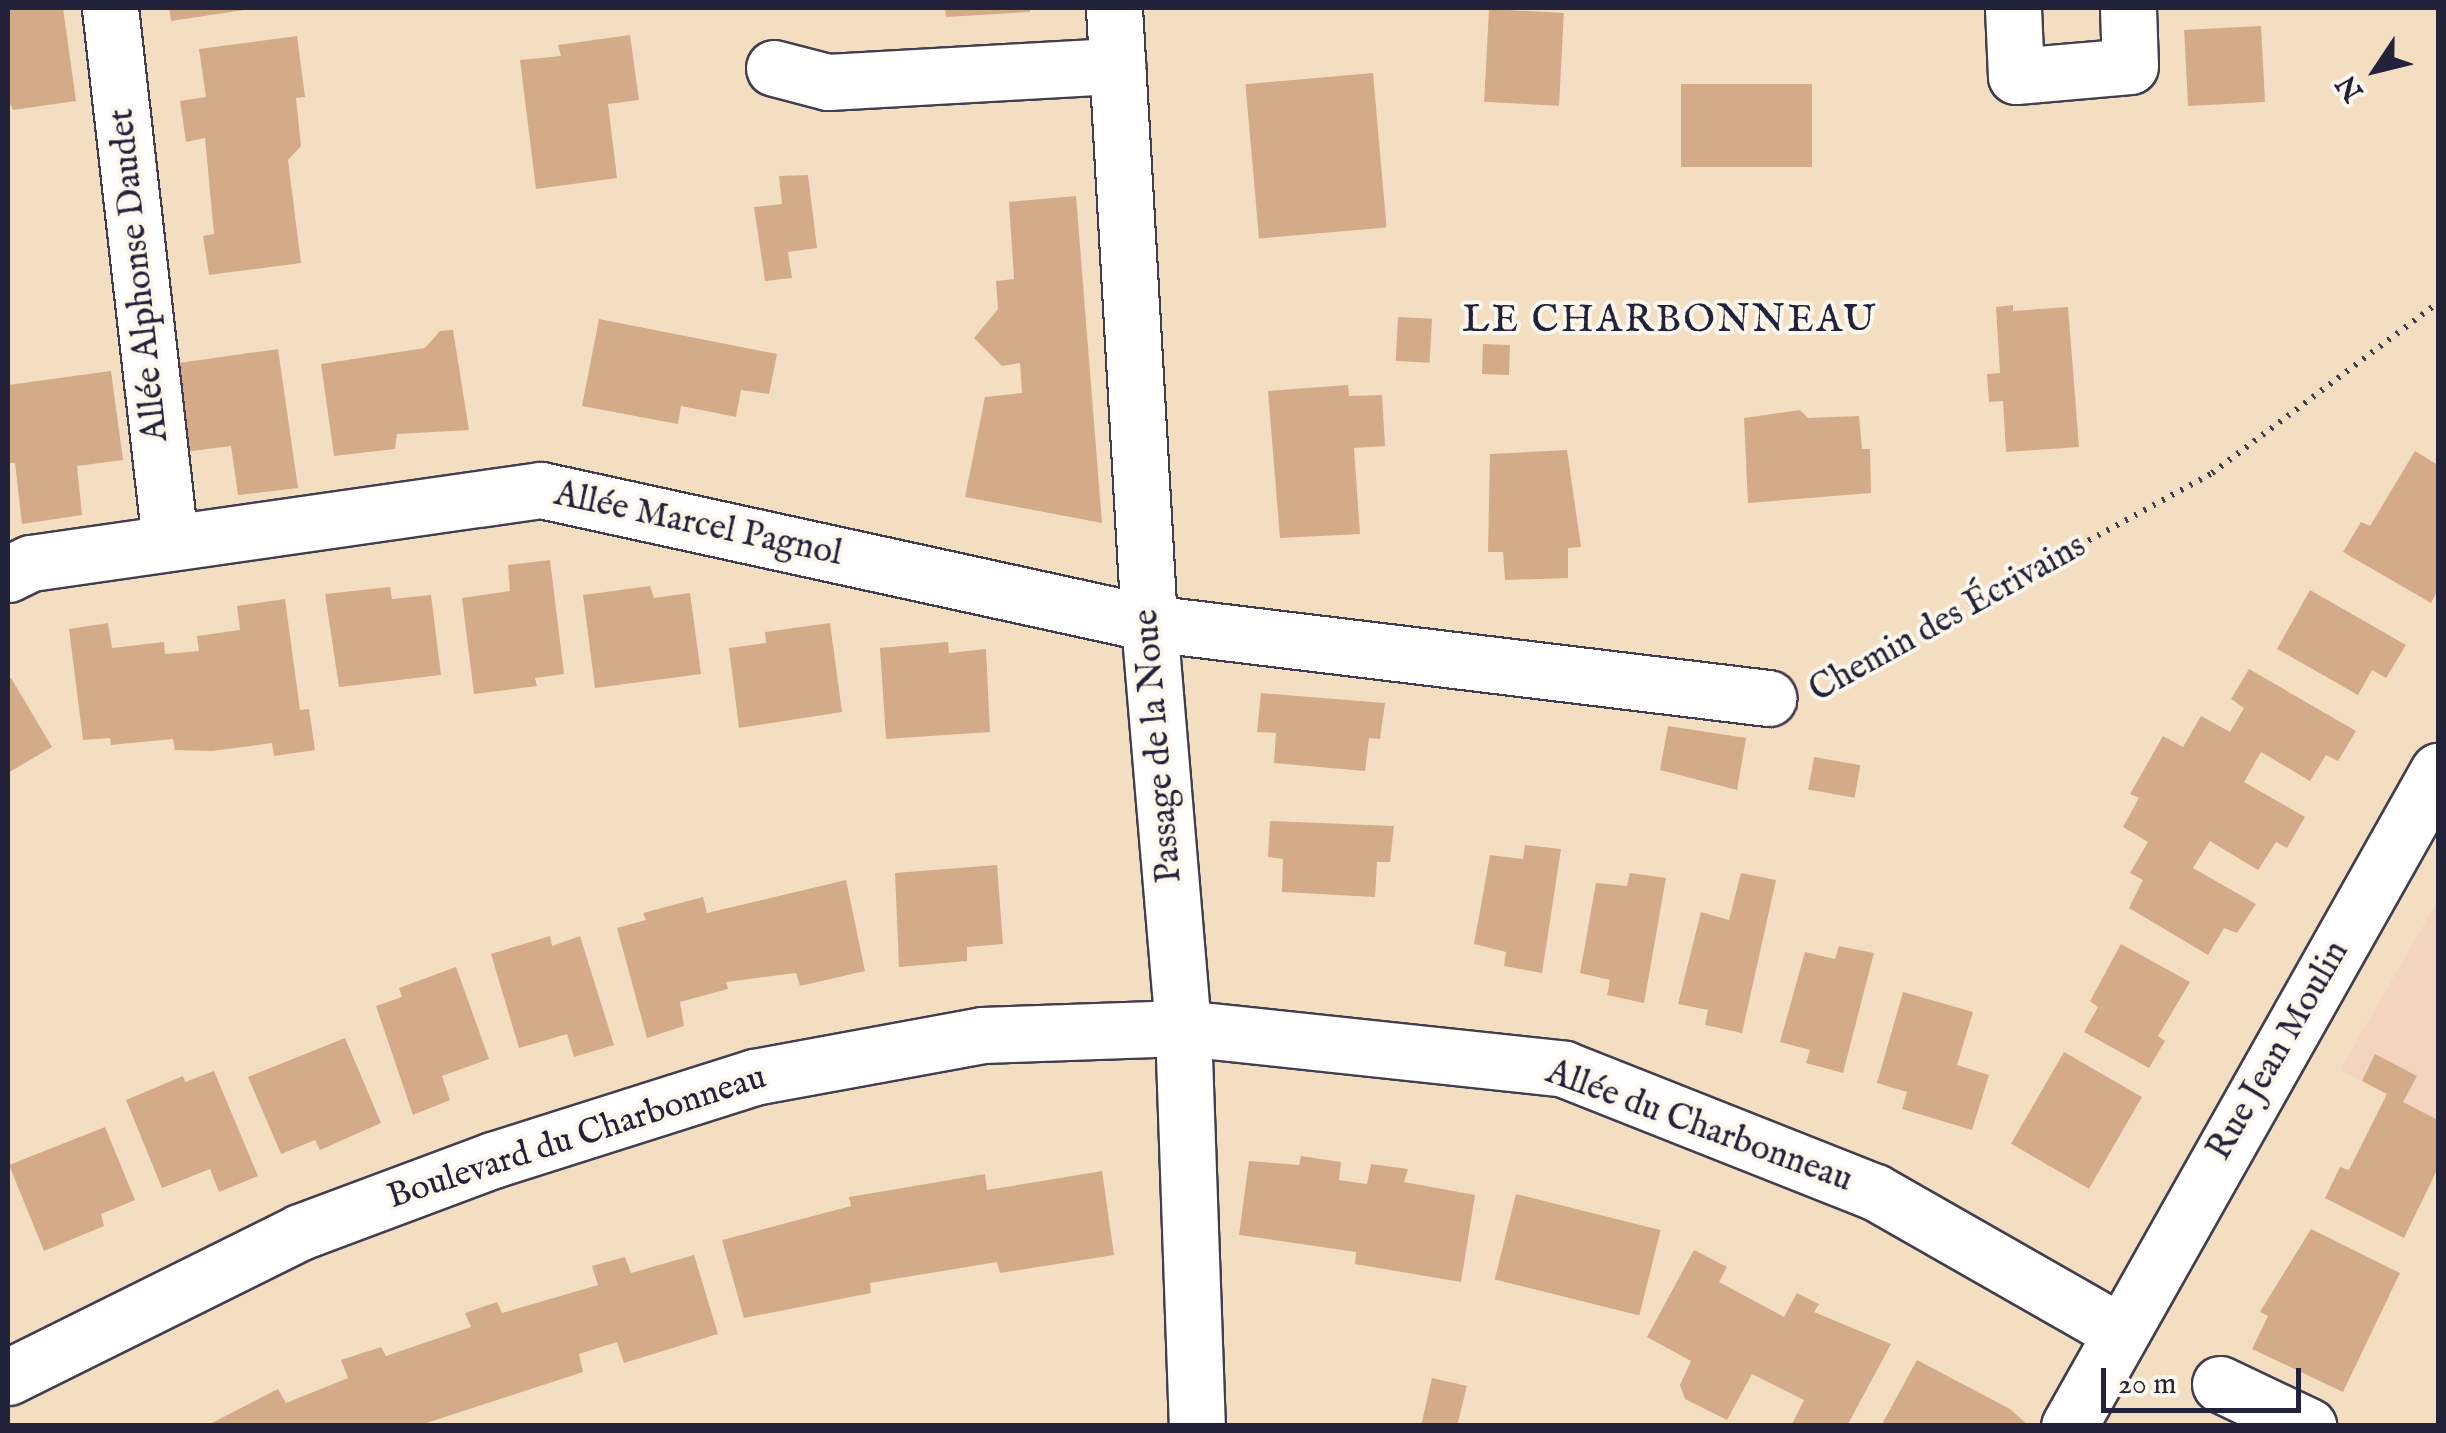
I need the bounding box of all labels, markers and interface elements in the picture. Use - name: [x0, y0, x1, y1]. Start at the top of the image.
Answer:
- north arrow: [2326, 20, 2426, 120]
- text: N: [2330, 68, 2372, 107]
- street label: Allée Alphonse Daudet: [102, 106, 178, 444]
- district label: LE CHARBONNEAU: [1462, 299, 1878, 345]
- street label: Allée Marcel Pagnol: [550, 474, 846, 576]
- street label: Chemin des Écrivains: [1803, 526, 2093, 712]
- street label: Passage de la Noue: [1126, 607, 1192, 885]
- street label: Rue Jean Moulin: [2199, 934, 2359, 1168]
- street label: Allée du Charbonneau: [1540, 1052, 1858, 1202]
- street label: Boulevard du Charbonneau: [382, 1057, 772, 1219]
- scale bar: [2106, 1348, 2306, 1410]
- text: 20 m: [2118, 1366, 2177, 1404]

